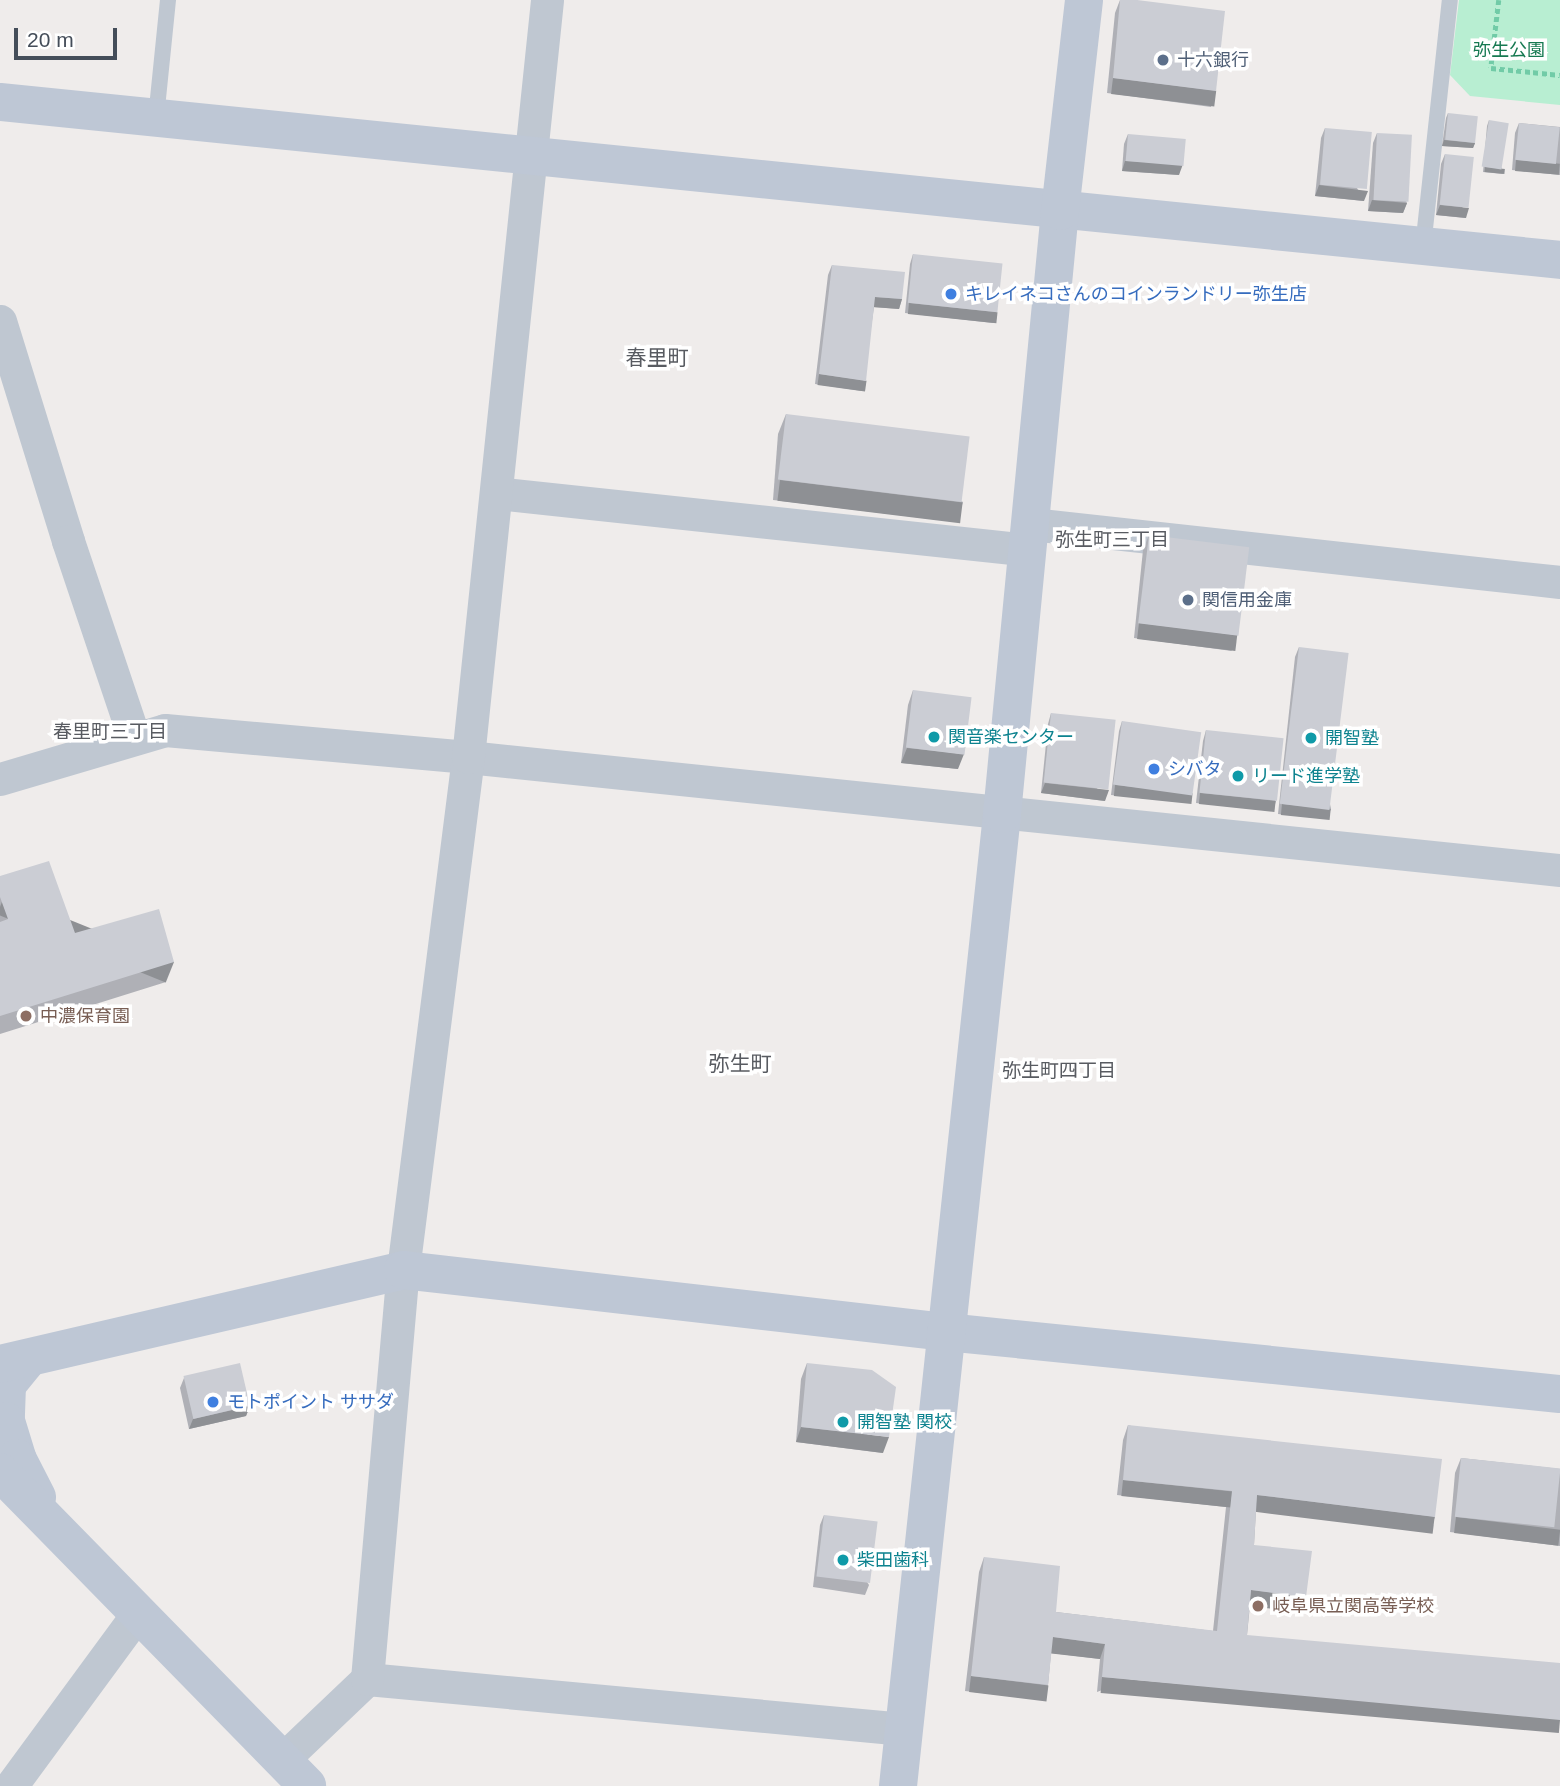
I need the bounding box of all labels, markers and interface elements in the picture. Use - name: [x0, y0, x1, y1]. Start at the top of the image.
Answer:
- scale bar: [18, 14, 121, 58]
- text: 20 m: [27, 28, 74, 51]
- park label: 弥生公園: [1473, 39, 1545, 61]
- place label: 十六銀行: [1177, 49, 1249, 71]
- marker: 十六銀行: [1155, 52, 1171, 68]
- place label: キレイネコさんのコインランドリー弥生店: [965, 283, 1307, 305]
- marker: キレイネコさんのコインランドリー弥生店: [943, 286, 959, 302]
- district label: 春里町: [626, 345, 688, 371]
- district label: 弥生町三丁目: [1055, 529, 1169, 551]
- place label: 関信用金庫: [1202, 589, 1292, 611]
- marker: 関信用金庫: [1180, 592, 1196, 608]
- district label: 春里町三丁目: [53, 721, 167, 743]
- place label: 関音楽センター: [948, 726, 1074, 748]
- place label: 開智塾: [1325, 727, 1379, 749]
- marker: 関音楽センター: [926, 729, 942, 745]
- marker: 開智塾: [1303, 730, 1319, 746]
- place label: シバタ: [1168, 758, 1222, 780]
- marker: シバタ: [1146, 761, 1162, 777]
- place label: リード進学塾: [1252, 765, 1360, 787]
- marker: リード進学塾: [1230, 768, 1246, 784]
- place label: 中濃保育園: [40, 1005, 130, 1027]
- marker: 中濃保育園: [18, 1008, 34, 1024]
- district label: 弥生町: [709, 1051, 771, 1077]
- district label: 弥生町四丁目: [1002, 1060, 1116, 1082]
- place label: モトポイント ササダ: [227, 1391, 394, 1413]
- marker: モトポイント ササダ: [205, 1394, 221, 1410]
- place label: 開智塾 関校: [857, 1411, 952, 1433]
- marker: 開智塾 関校: [835, 1414, 851, 1430]
- place label: 柴田歯科: [857, 1549, 929, 1571]
- marker: 柴田歯科: [835, 1552, 851, 1568]
- place label: 岐阜県立関高等学校: [1272, 1595, 1434, 1617]
- marker: 岐阜県立関高等学校: [1250, 1598, 1266, 1614]

